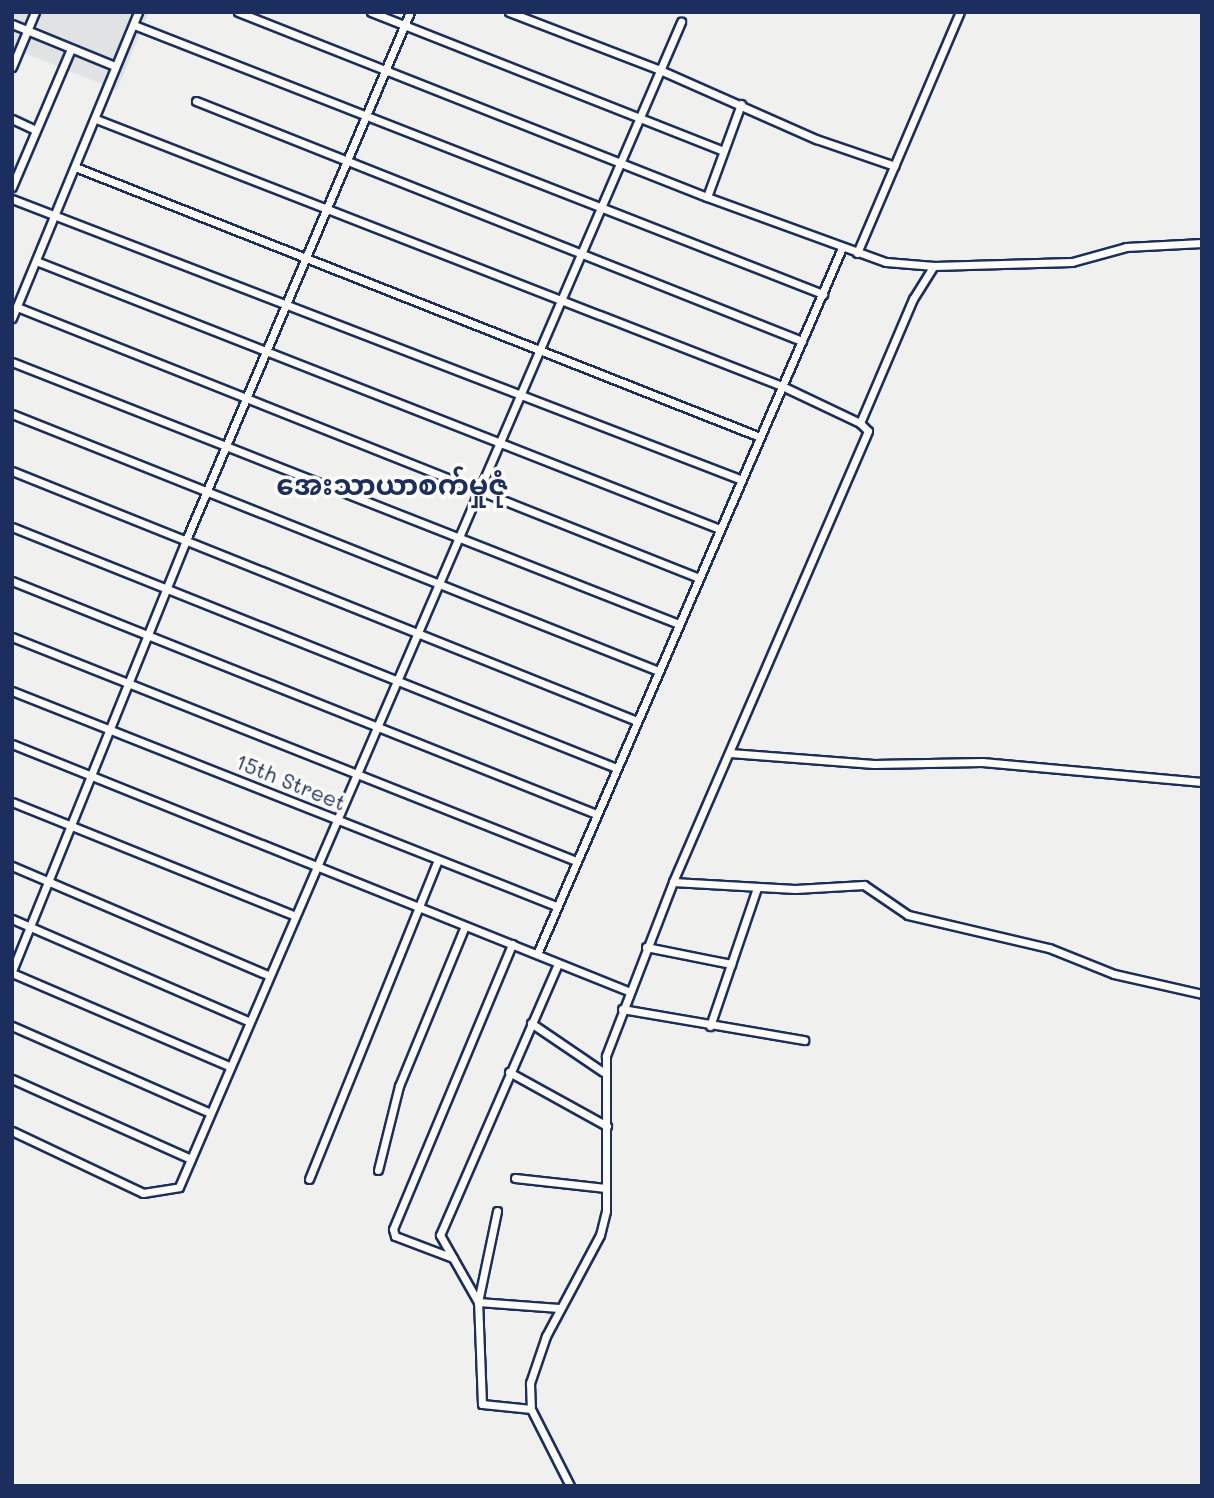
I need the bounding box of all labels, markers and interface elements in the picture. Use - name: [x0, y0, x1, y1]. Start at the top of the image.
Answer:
- district label: အေးသာယာစက်မှုဇုံ: [276, 467, 508, 501]
- street label: 15th Street: [232, 749, 350, 815]

